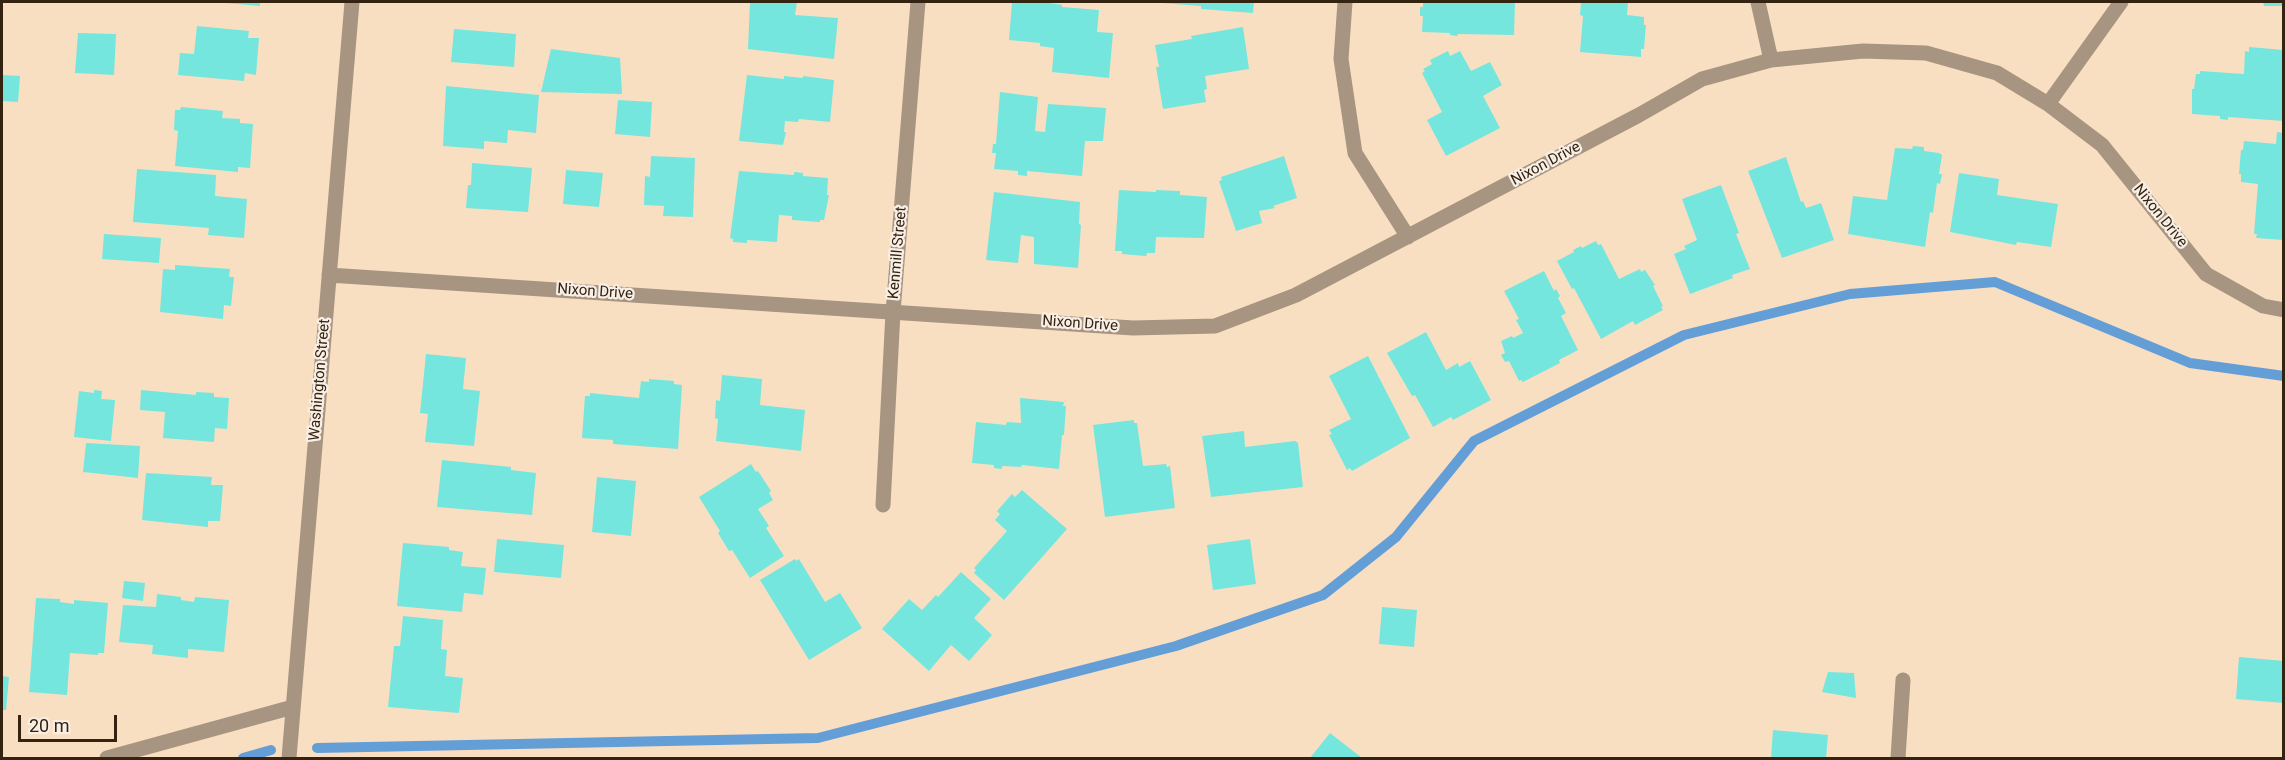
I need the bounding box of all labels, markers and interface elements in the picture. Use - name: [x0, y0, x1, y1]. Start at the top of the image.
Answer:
- street label: Nixon Drive: [1508, 138, 1584, 190]
- street label: Nixon Drive: [2129, 181, 2191, 251]
- street label: Kenmill Street: [885, 206, 911, 300]
- street label: Nixon Drive: [557, 280, 633, 304]
- street label: Nixon Drive: [1042, 312, 1118, 336]
- street label: Washington Street: [306, 318, 334, 442]
- scale bar: [21, 703, 120, 741]
- text: 20 m: [29, 715, 69, 736]

